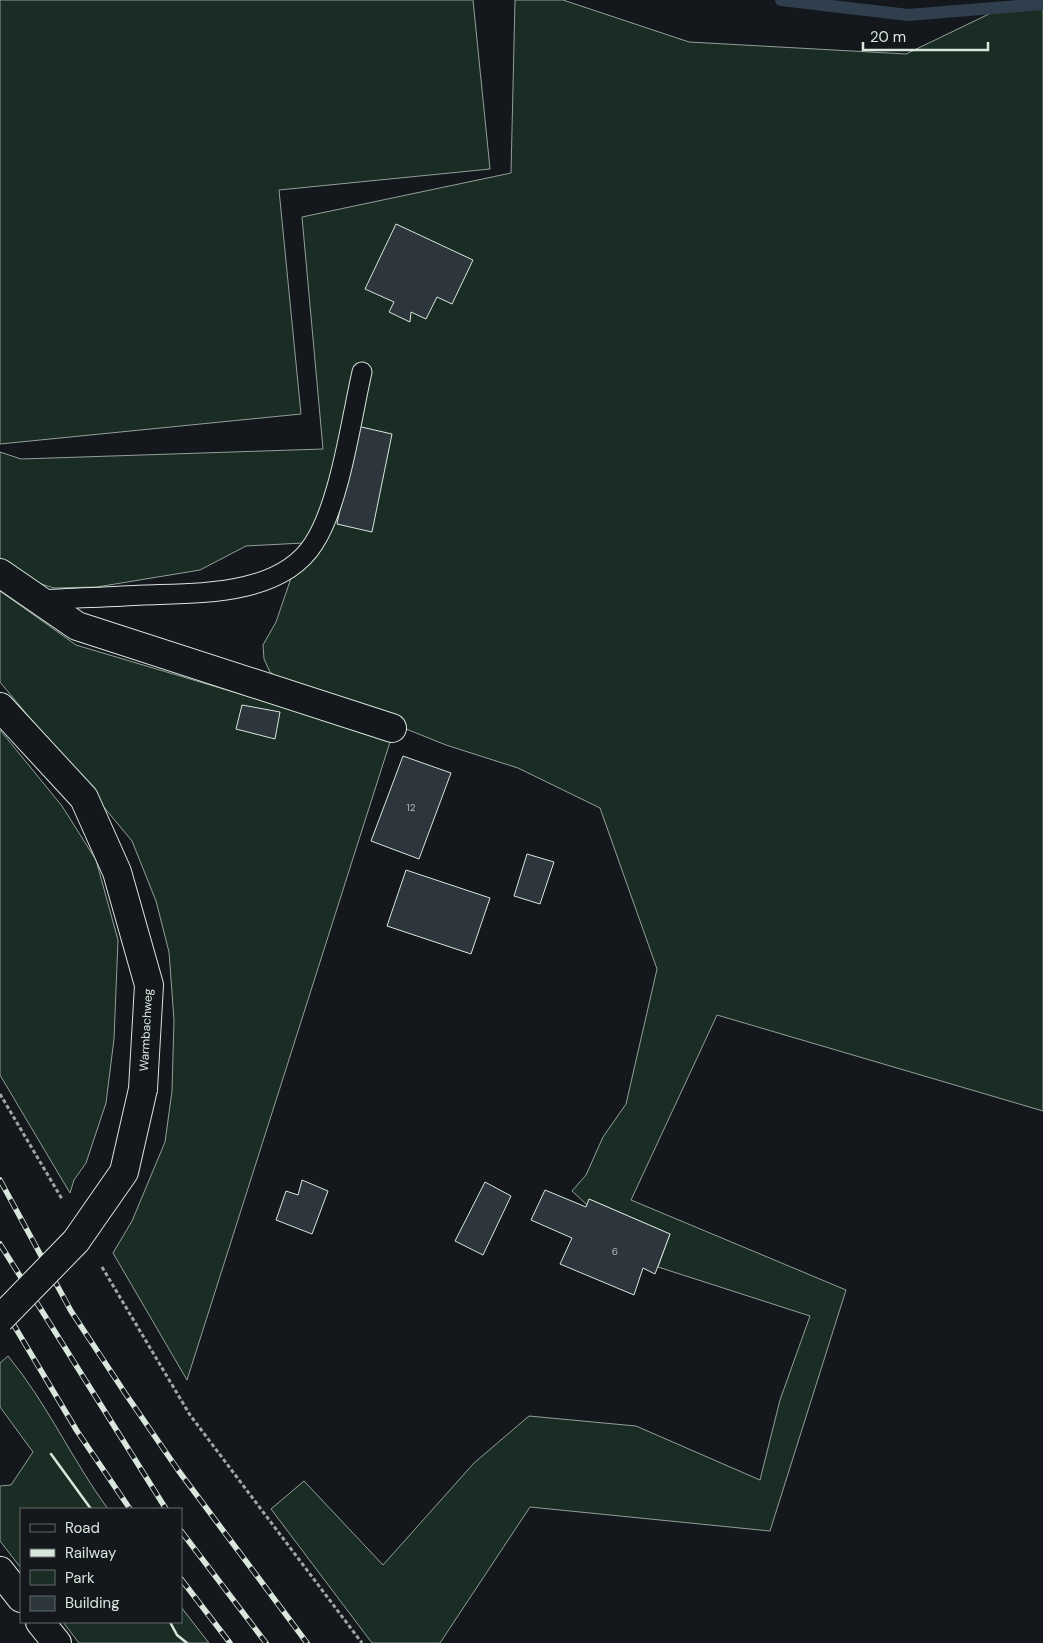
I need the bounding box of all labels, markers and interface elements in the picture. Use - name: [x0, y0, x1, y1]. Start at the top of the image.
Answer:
- scale bar: [863, 20, 988, 52]
- text: 20 m: [870, 27, 906, 47]
- house number: 12: [407, 801, 416, 814]
- street label: Warmbachweg: [136, 988, 156, 1072]
- house number: 6: [612, 1245, 618, 1258]
- legend: [20, 1508, 182, 1623]
- text: Road: [65, 1518, 100, 1538]
- text: Railway: [65, 1543, 117, 1563]
- text: Park: [65, 1568, 95, 1588]
- text: Building: [65, 1593, 120, 1613]

